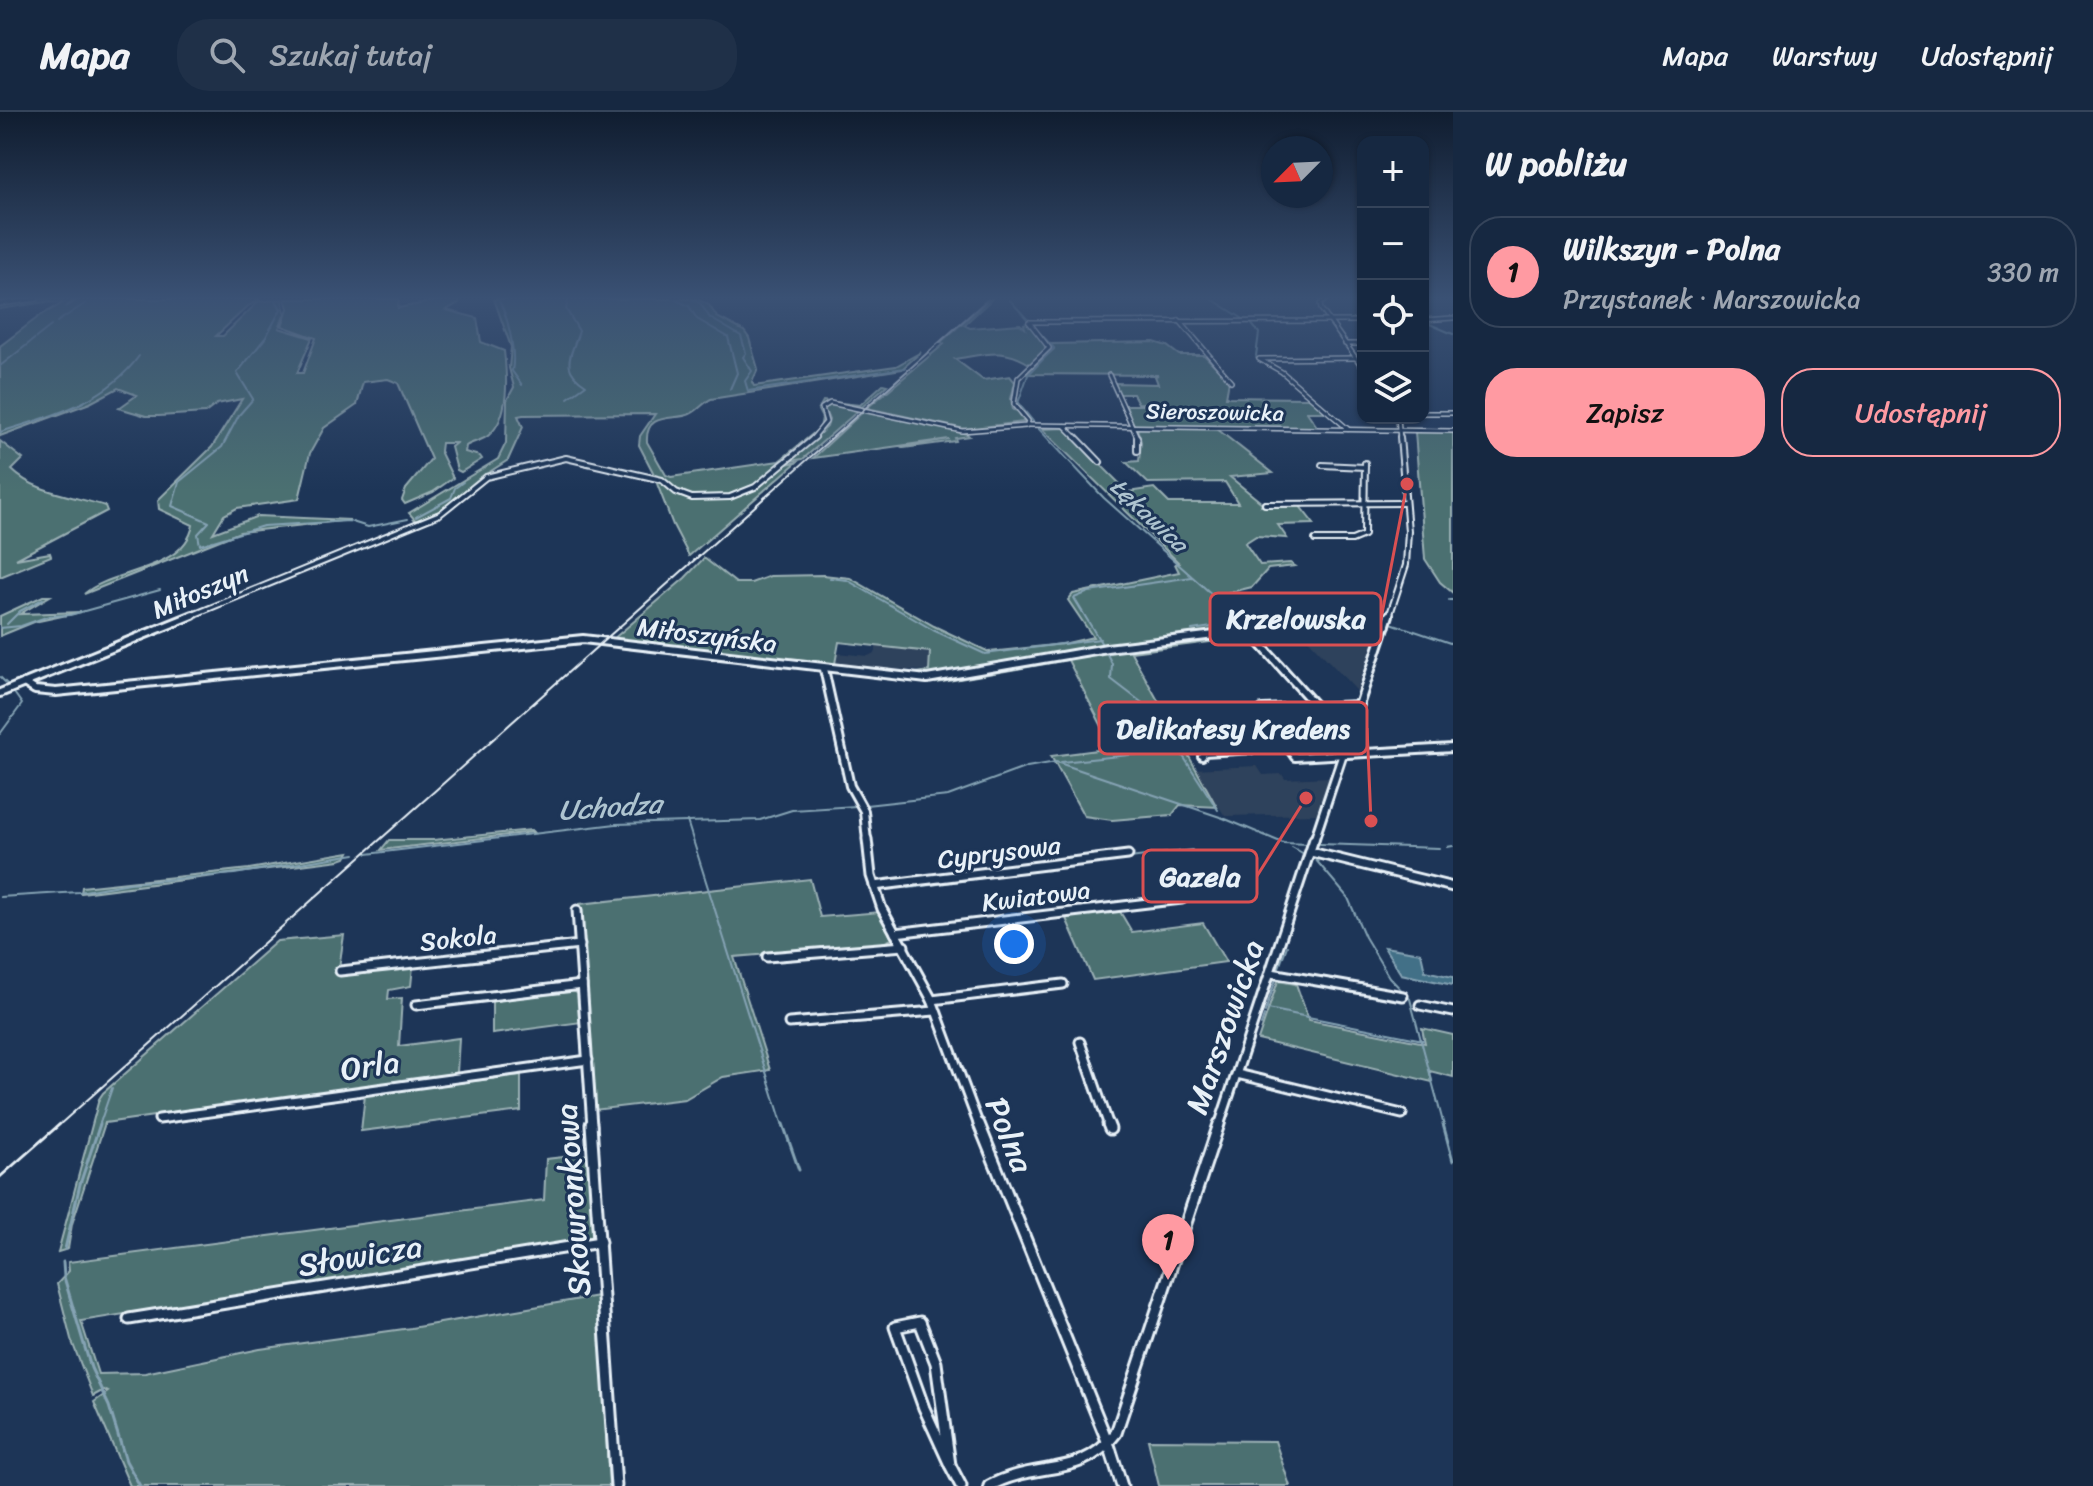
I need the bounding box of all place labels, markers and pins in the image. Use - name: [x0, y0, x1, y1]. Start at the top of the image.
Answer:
- callout: Krzelowska: [1210, 593, 1381, 645]
- callout: Delikatesy Kredens: [1099, 702, 1367, 754]
- callout: Gazela: [1143, 850, 1257, 902]
- pin: 1: [1142, 1214, 1194, 1280]

